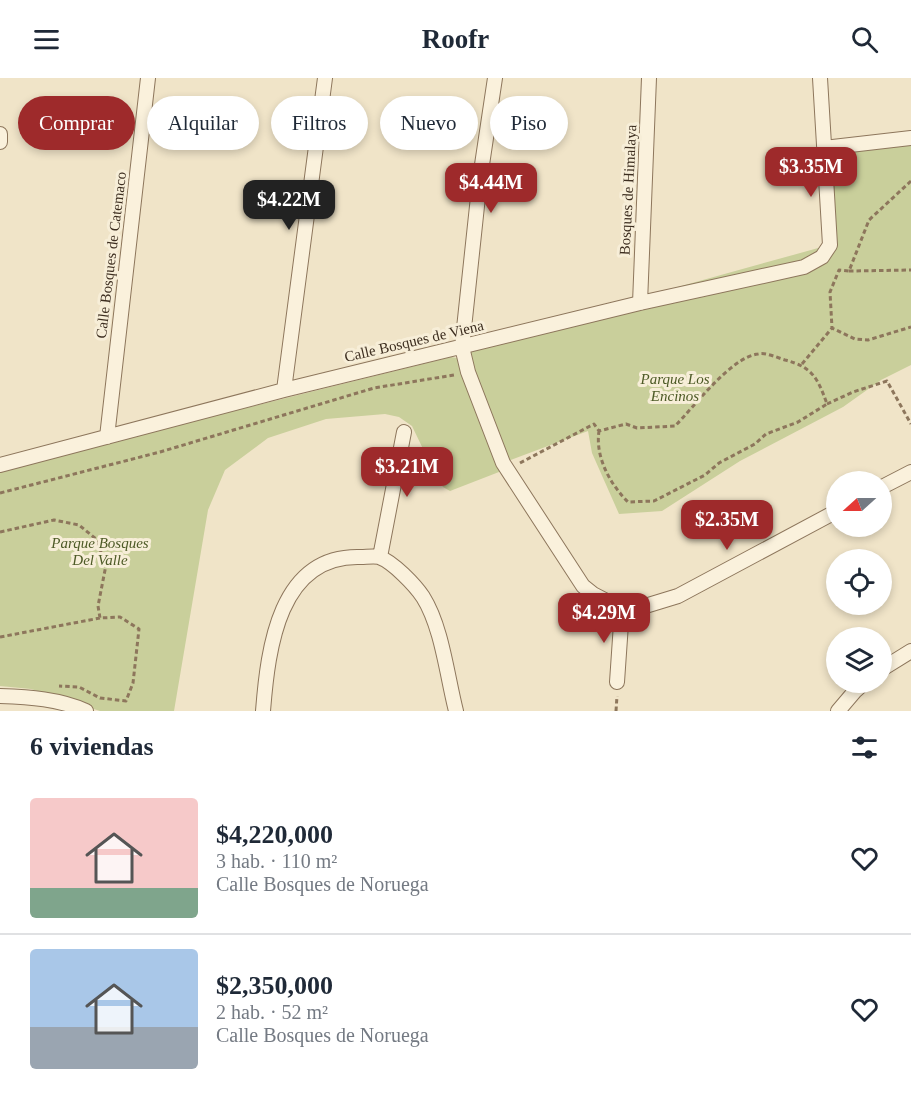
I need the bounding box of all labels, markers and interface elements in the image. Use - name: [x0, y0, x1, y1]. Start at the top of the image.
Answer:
- icon: menu: [30, 23, 63, 56]
- icon: search: [848, 23, 881, 56]
- text: Roofr: [422, 24, 489, 54]
- chip: Comprar: [18, 96, 135, 150]
- chip: Alquilar: [147, 96, 259, 150]
- chip: Filtros: [271, 96, 368, 150]
- chip: Nuevo: [380, 96, 478, 150]
- chip: Piso: [490, 96, 568, 150]
- street label: Bosques de Himalaya: [617, 124, 639, 256]
- pin: $3.35M: [762, 147, 860, 198]
- text: $3.35M: [779, 155, 843, 177]
- pin: $4.44M: [442, 163, 540, 214]
- street label: Calle Bosques de Catemaco: [93, 171, 129, 339]
- text: $4.44M: [459, 171, 523, 193]
- pin: $4.22M: [240, 180, 338, 231]
- text: $4.22M: [257, 188, 321, 210]
- street label: Calle Bosques de Viena: [343, 317, 486, 365]
- park label: Parque Los Encinos: [639, 371, 710, 404]
- pin: $3.21M: [358, 447, 456, 498]
- text: $3.21M: [375, 455, 439, 477]
- north arrow: [826, 471, 892, 537]
- map controls: [826, 471, 892, 693]
- pin: $2.35M: [678, 500, 776, 551]
- text: $2.35M: [695, 508, 759, 530]
- park label: Parque Bosques Del Valle: [50, 535, 149, 568]
- button: locate: [826, 549, 892, 615]
- pin: $4.29M: [555, 593, 653, 644]
- text: $4.29M: [572, 601, 636, 623]
- button: layers: [826, 627, 892, 693]
- icon: filters: [848, 731, 881, 764]
- text: 6 viviendas: [30, 732, 154, 761]
- text: $4,220,000: [216, 820, 333, 849]
- icon: home: [78, 822, 150, 894]
- icon: heart: [848, 842, 881, 875]
- text: 3 hab. · 110 m²: [216, 850, 337, 872]
- text: Calle Bosques de Noruega: [216, 873, 429, 895]
- text: $2,350,000: [216, 971, 333, 1000]
- icon: home: [78, 973, 150, 1045]
- icon: heart: [848, 993, 881, 1026]
- text: 2 hab. · 52 m²: [216, 1001, 328, 1023]
- text: Calle Bosques de Noruega: [216, 1024, 429, 1046]

